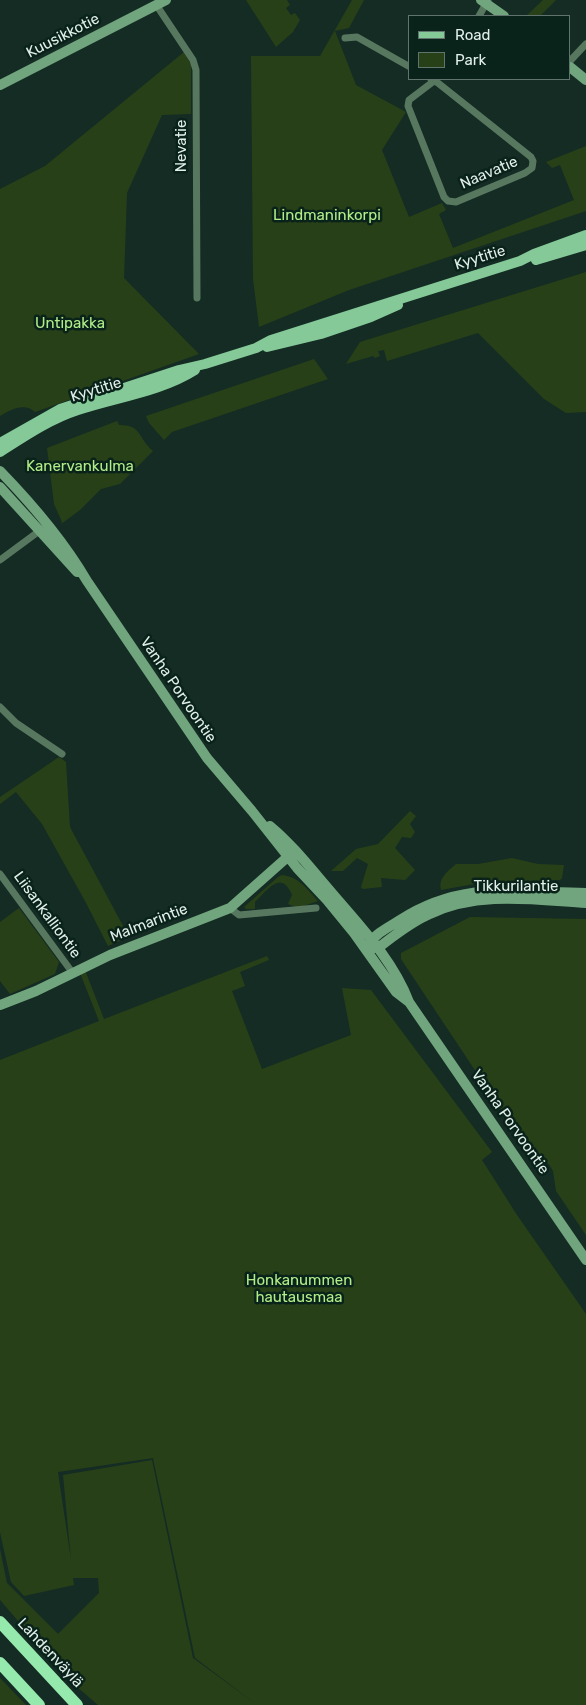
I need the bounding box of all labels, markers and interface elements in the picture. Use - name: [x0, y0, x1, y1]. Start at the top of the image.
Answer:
- street label: Kuusikkotie: [23, 10, 103, 62]
- legend: [408, 15, 571, 80]
- text: Road: [455, 26, 491, 44]
- text: Park: [455, 51, 486, 69]
- street label: Nevatie: [173, 120, 191, 172]
- street label: Naavatie: [457, 153, 521, 193]
- park label: Lindmaninkorpi: [273, 207, 381, 225]
- street label: Kyytitie: [452, 242, 508, 274]
- park label: Untipakka: [35, 315, 105, 333]
- street label: Kyytitie: [68, 374, 124, 406]
- park label: Kanervankulma: [26, 458, 134, 476]
- street label: Vanha Porvoontie: [136, 634, 220, 746]
- street label: Liisankalliontie: [9, 868, 85, 962]
- street label: Tikkurilantie: [474, 878, 558, 896]
- street label: Malmarintie: [108, 900, 190, 946]
- street label: Vanha Porvoontie: [467, 1066, 553, 1178]
- park label: Honkanummen hautausmaa: [246, 1272, 352, 1307]
- street label: Lahdenväylä: [13, 1615, 87, 1691]

